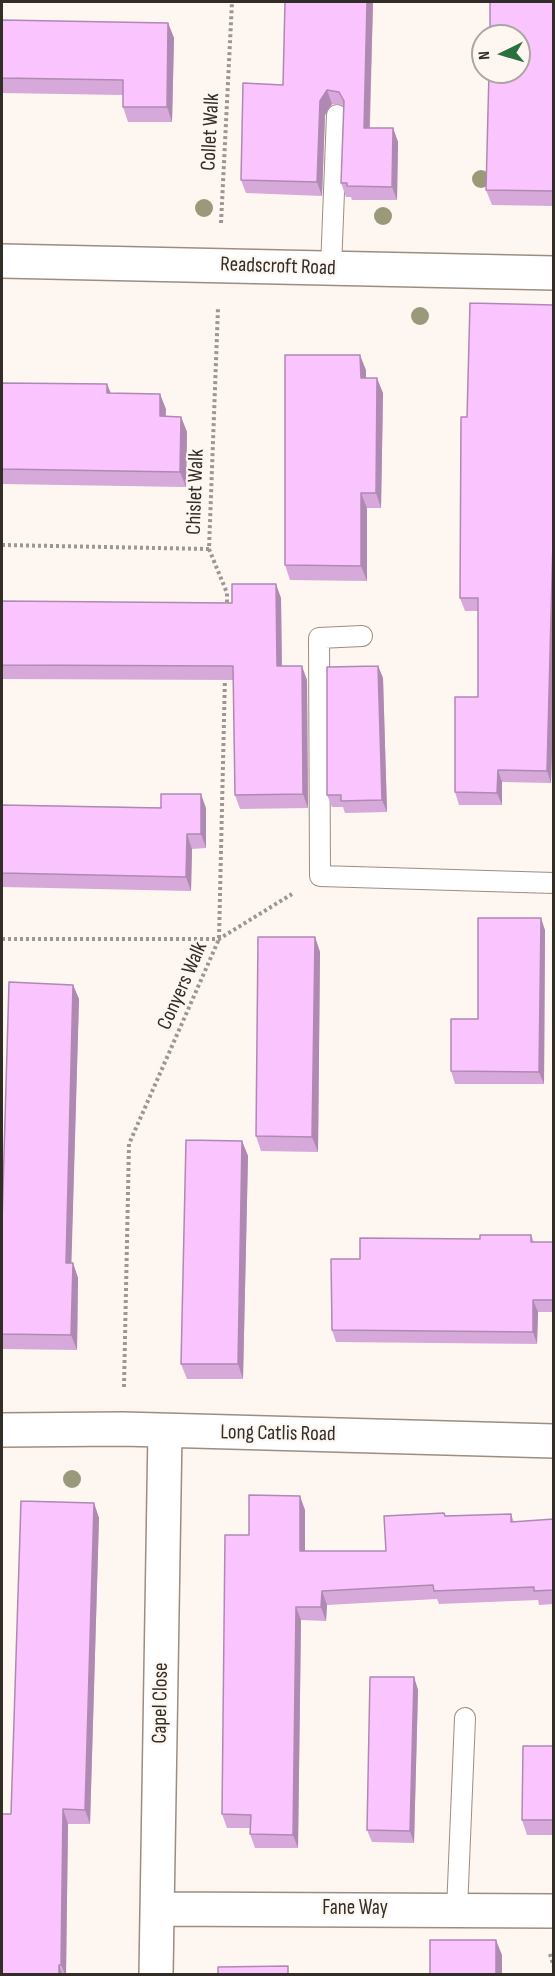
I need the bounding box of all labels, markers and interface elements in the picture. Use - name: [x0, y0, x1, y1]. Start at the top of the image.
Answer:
- north arrow: [471, 24, 531, 84]
- text: N: [475, 50, 494, 61]
- street label: Collet Walk: [196, 93, 226, 171]
- street label: Readscroft Road: [220, 252, 336, 282]
- street label: Chislet Walk: [182, 449, 210, 535]
- street label: Conyers Walk: [152, 938, 214, 1034]
- street label: Long Catlis Road: [220, 1420, 336, 1448]
- street label: Capel Close: [148, 1662, 174, 1744]
- street label: Fane Way: [322, 1896, 388, 1922]

